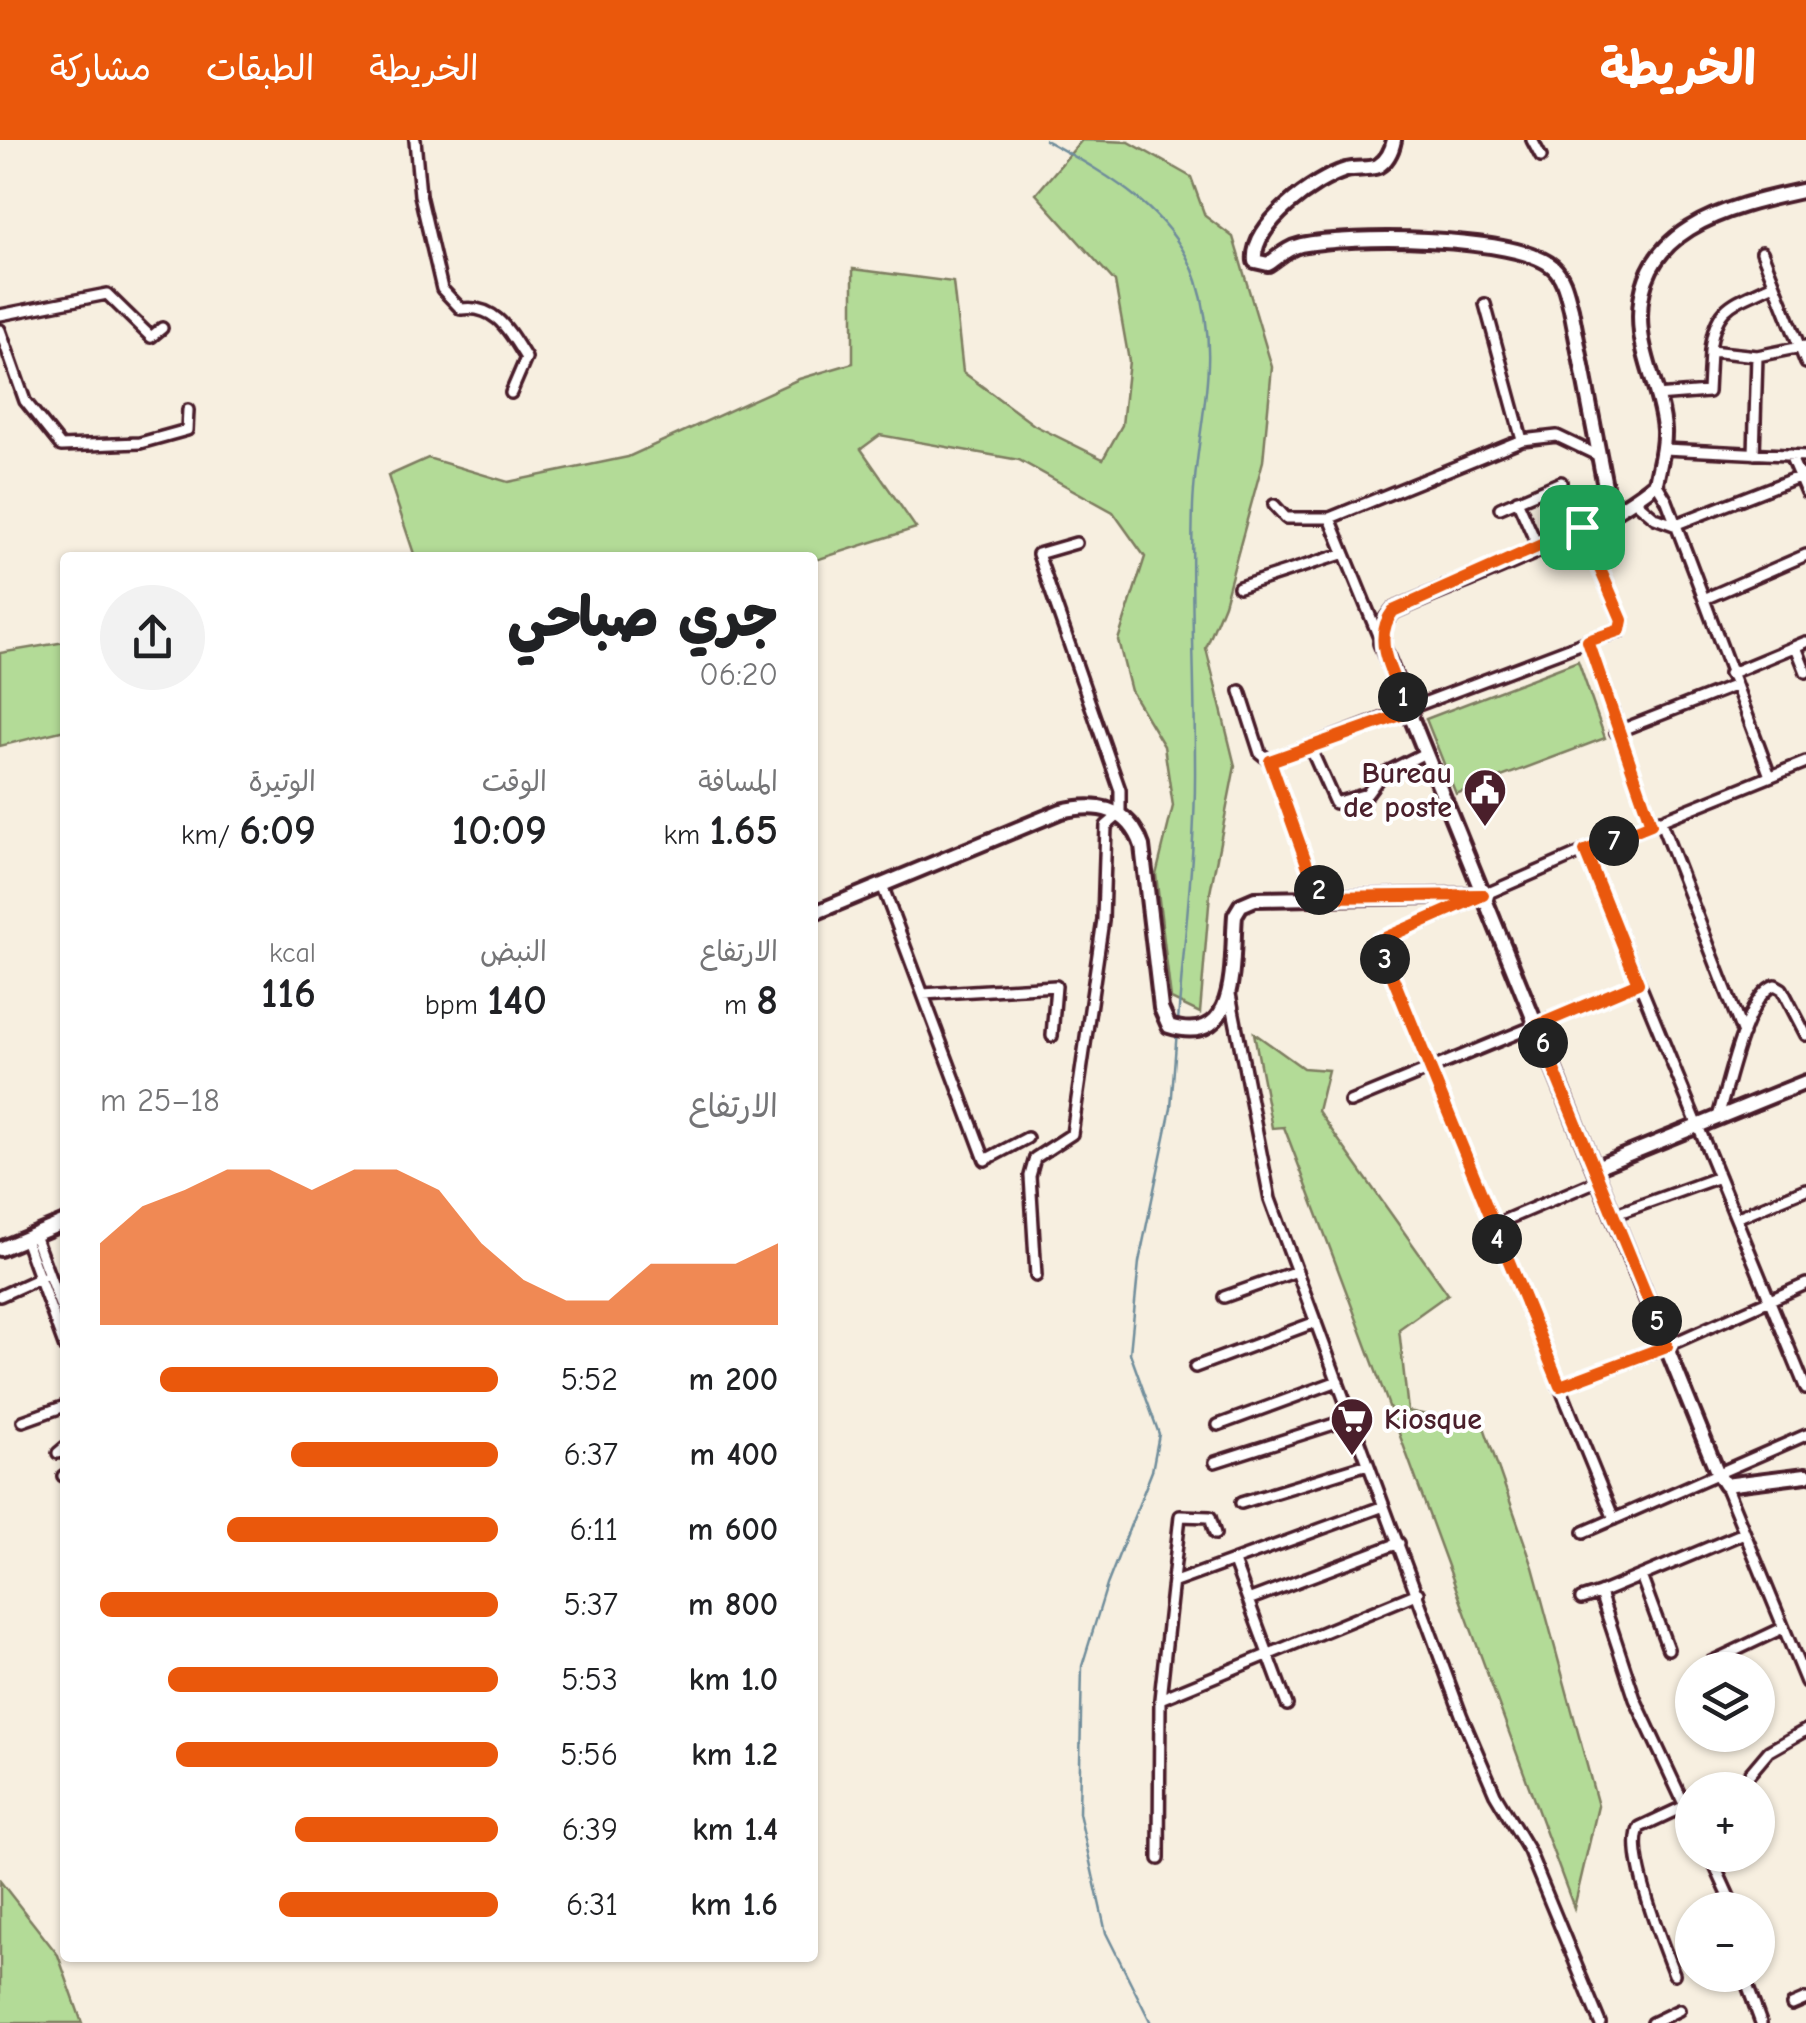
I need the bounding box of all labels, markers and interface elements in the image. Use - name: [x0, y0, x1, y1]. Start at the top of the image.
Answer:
- text: الخريطة: [1600, 41, 1756, 96]
- text: مشاركة: [50, 48, 151, 89]
- text: الطبقات: [206, 48, 314, 89]
- text: الخريطة: [369, 48, 479, 89]
- pin: [1540, 485, 1625, 570]
- icon: arrive: [1555, 500, 1610, 555]
- button: share: [100, 585, 205, 690]
- text: جري صباحي: [508, 586, 778, 650]
- text: 06:20: [699, 656, 778, 693]
- pin: 1: [1378, 672, 1428, 722]
- text: 1: [1397, 681, 1409, 713]
- place label: Bureau de poste: [1343, 756, 1452, 825]
- text: الوتيرة: [248, 766, 316, 798]
- text: الوقت: [482, 766, 547, 798]
- text: المسافة: [698, 766, 778, 798]
- public building icon: Bureau de poste: [1462, 767, 1508, 828]
- text: 6:09: [239, 806, 316, 855]
- text: 10:09: [452, 806, 547, 855]
- text: 1.65: [710, 806, 778, 855]
- pin: 7: [1589, 816, 1639, 866]
- text: /km: [181, 819, 239, 851]
- text: km: [664, 819, 710, 851]
- text: 7: [1608, 825, 1620, 857]
- pin: 2: [1294, 865, 1344, 915]
- text: 2: [1312, 874, 1326, 906]
- pin: 3: [1360, 934, 1410, 984]
- text: النبض: [480, 936, 547, 968]
- text: الارتفاع: [699, 936, 778, 968]
- text: kcal: [269, 937, 316, 969]
- text: 3: [1378, 943, 1392, 975]
- text: 116: [261, 969, 316, 1018]
- text: 140: [487, 976, 547, 1025]
- text: 8: [756, 976, 778, 1025]
- text: bpm: [425, 989, 487, 1021]
- text: m: [724, 989, 756, 1021]
- pin: 6: [1518, 1018, 1568, 1068]
- text: 6: [1536, 1027, 1550, 1059]
- text: 18–25 m: [100, 1082, 220, 1119]
- text: الارتفاع: [688, 1088, 778, 1125]
- pin: 4: [1472, 1214, 1522, 1264]
- text: 4: [1490, 1223, 1504, 1255]
- pin: 5: [1632, 1296, 1682, 1346]
- text: 5: [1650, 1305, 1664, 1337]
- text: 5:52: [561, 1361, 618, 1398]
- text: 200 m: [689, 1361, 778, 1398]
- supermarket icon: Kiosque: [1329, 1396, 1375, 1457]
- place label: Kiosque: [1384, 1402, 1482, 1437]
- text: 6:37: [564, 1436, 618, 1473]
- text: 400 m: [689, 1436, 778, 1473]
- text: 6:11: [570, 1511, 618, 1548]
- text: 600 m: [688, 1511, 778, 1548]
- text: 5:37: [564, 1586, 618, 1623]
- text: 800 m: [688, 1586, 778, 1623]
- map controls: [1675, 1652, 1775, 1992]
- button: layers: [1675, 1652, 1775, 1752]
- text: 5:53: [561, 1661, 618, 1698]
- text: 1.0 km: [689, 1661, 778, 1698]
- text: 5:56: [560, 1736, 618, 1773]
- text: 1.2 km: [691, 1736, 778, 1773]
- button: +: [1675, 1772, 1775, 1872]
- text: 6:39: [562, 1811, 618, 1848]
- text: 1.4 km: [692, 1811, 778, 1848]
- text: 6:31: [566, 1886, 618, 1923]
- text: 1.6 km: [690, 1886, 778, 1923]
- button: −: [1675, 1892, 1775, 1992]

